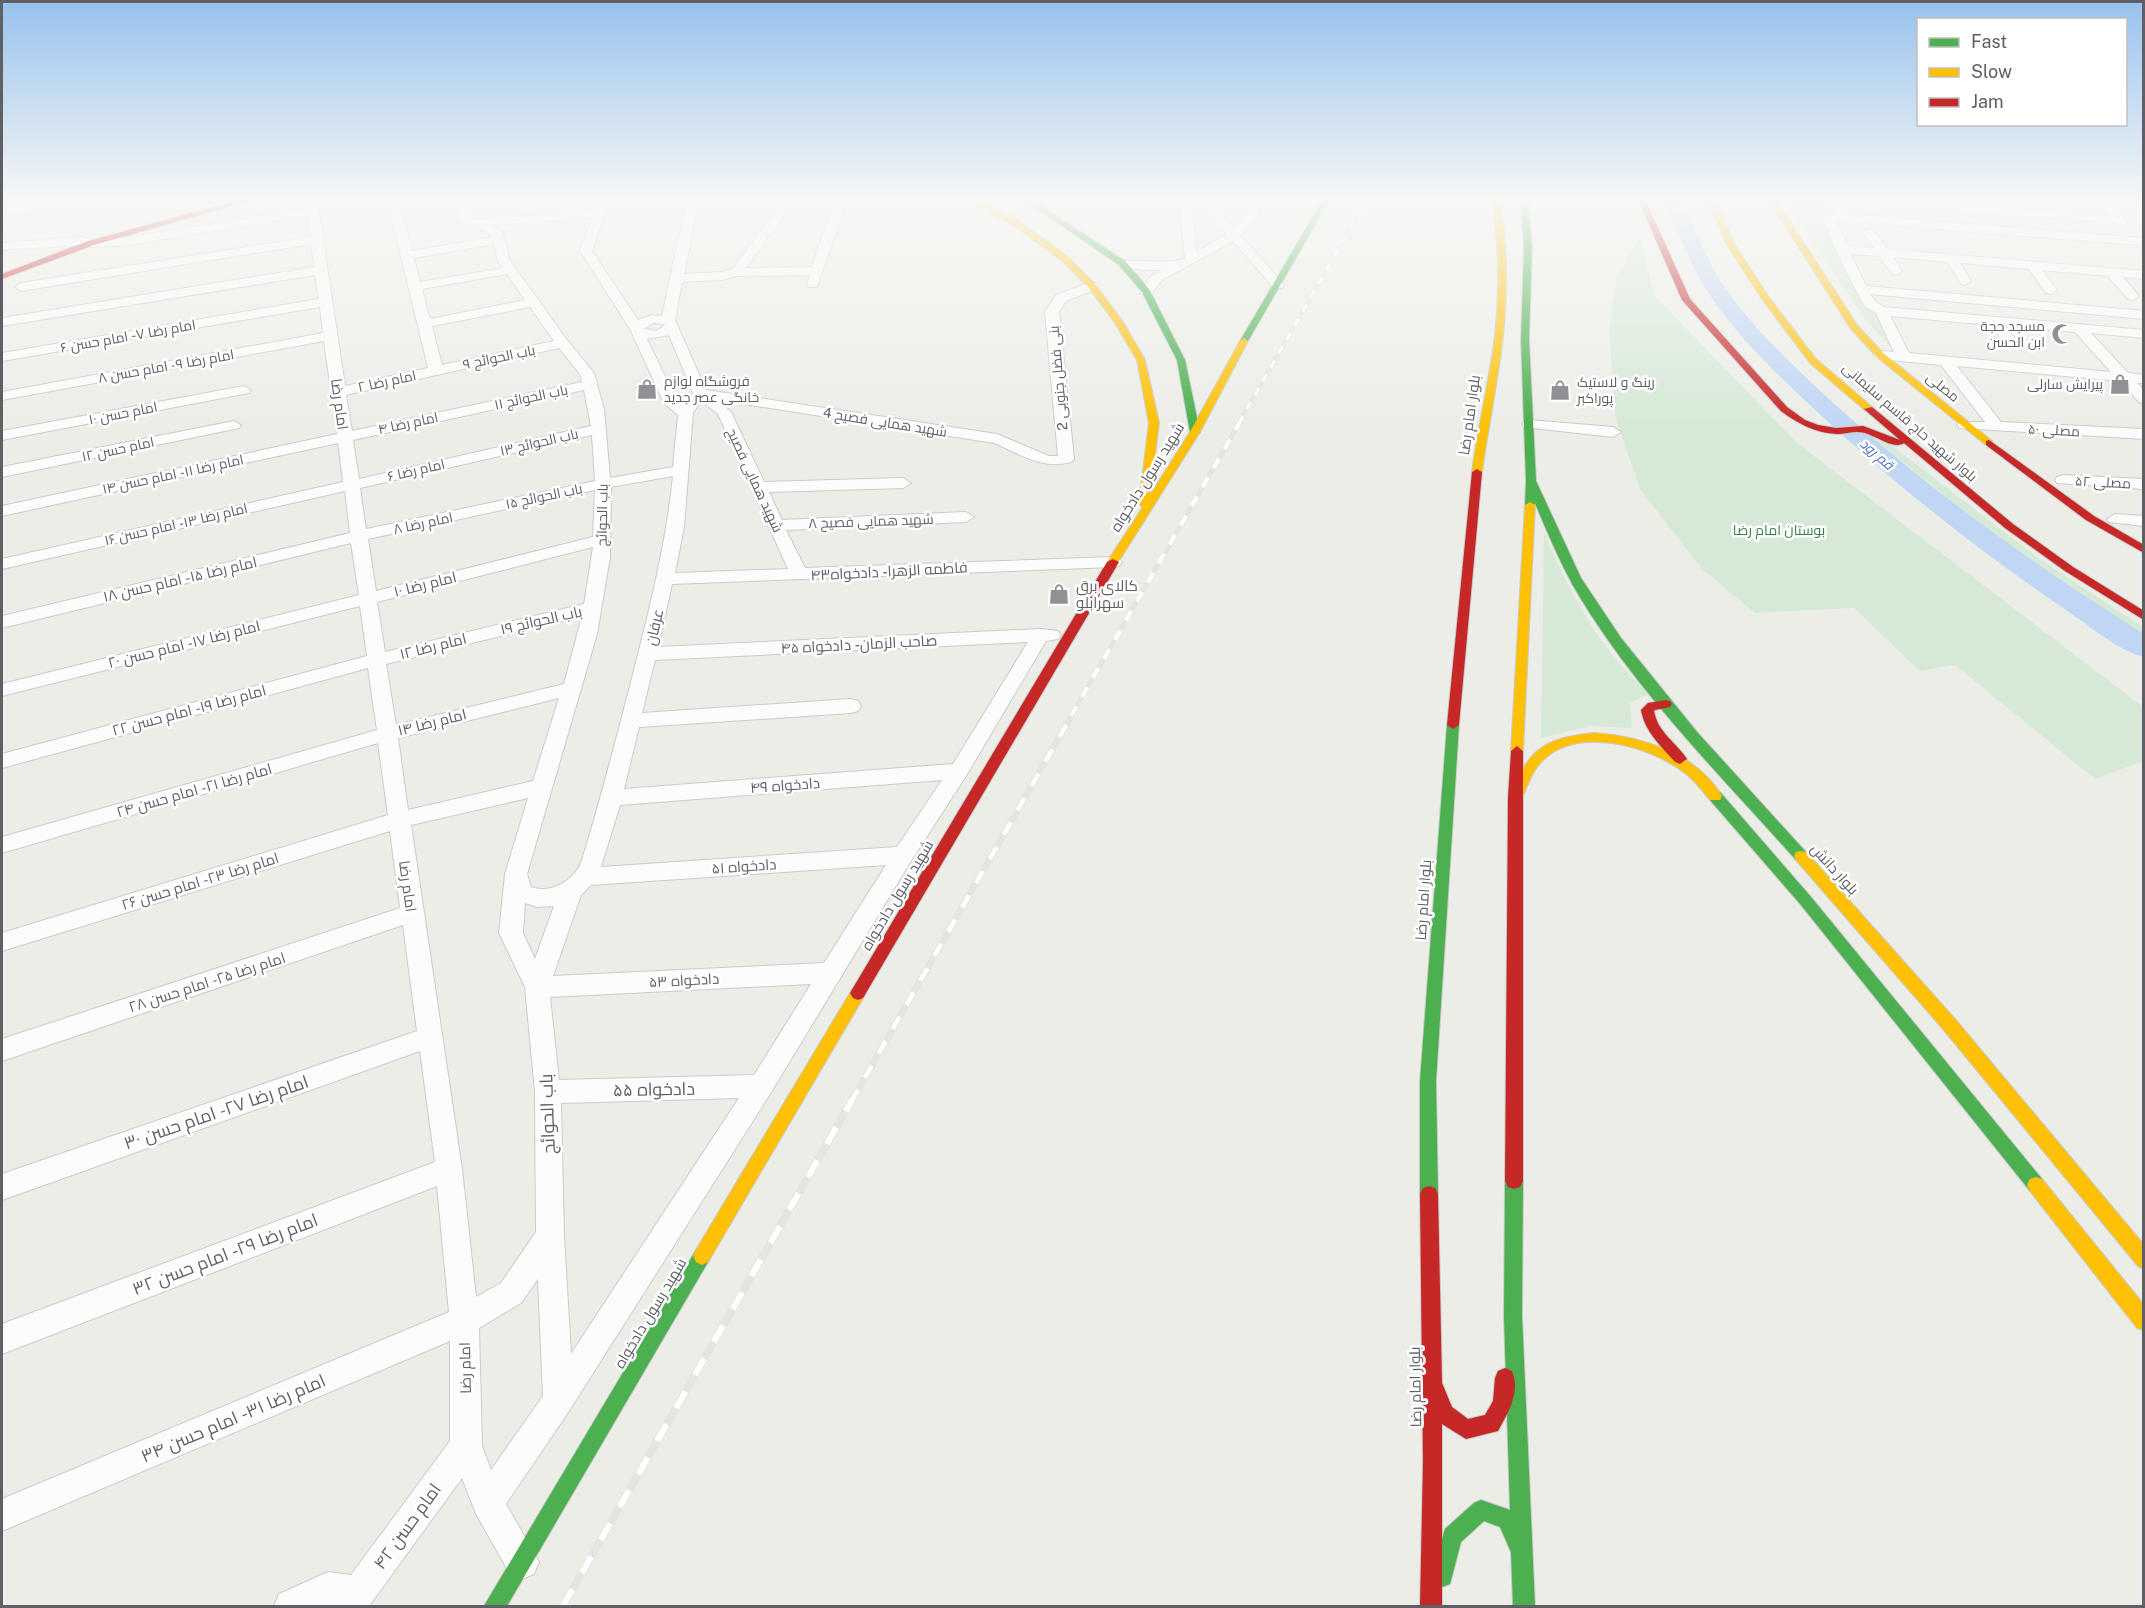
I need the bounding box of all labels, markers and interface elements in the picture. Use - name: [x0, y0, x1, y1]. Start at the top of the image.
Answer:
- legend: [1917, 18, 2127, 126]
- text: Fast: [1971, 31, 2007, 52]
- text: Slow: [1971, 61, 2012, 82]
- text: Jam: [1971, 91, 2004, 112]
- street label: امام رضا ۷ - امام حسن ۶: [59, 316, 197, 358]
- place label: مسجد حجة ابن الحسن: [1980, 318, 2045, 350]
- mosque icon: مسجد حجة ابن الحسن: [2050, 322, 2074, 346]
- street label: بنی فضل جنوبی 2: [1045, 325, 1071, 431]
- street label: باب الحوائج ۹: [461, 342, 537, 373]
- street label: امام رضا ۹ - امام حسن ۸: [97, 346, 236, 388]
- street label: بلوار شهید حاج قاسم سلیمانی: [1838, 359, 1980, 486]
- street label: امام رضا ۲: [356, 367, 418, 397]
- street label: مصلی: [1923, 369, 1963, 405]
- shop icon: پیرایش سارلی: [2108, 372, 2132, 396]
- place label: فروشگاه لوازم خانگی عصر جدید: [664, 373, 759, 405]
- street label: بلوار امام رضا: [1455, 374, 1485, 456]
- place label: رینگ و لاستیک پوراکبر: [1576, 374, 1655, 408]
- place label: پیرایش سارلی: [2027, 376, 2103, 394]
- street label: امام رضا: [326, 377, 352, 431]
- shop icon: فروشگاه لوازم خانگی عصر جدید: [635, 377, 659, 401]
- shop icon: رینگ و لاستیک پوراکبر: [1548, 378, 1572, 402]
- street label: باب الحوائج ۱۱: [493, 381, 569, 414]
- street label: امام حسن ۱۰: [87, 399, 159, 429]
- street label: شهید همایی فصیح 4: [822, 404, 948, 441]
- street label: امام رضا ۴: [376, 409, 440, 439]
- street label: شهید رسول دادخواه: [1107, 419, 1189, 536]
- street label: مصلی ۵۰: [2028, 421, 2080, 439]
- street label: باب الحوائج ۱۳: [498, 425, 580, 460]
- street label: شهید همایی فصیح: [723, 425, 786, 535]
- street label: امام حسن ۱۲: [80, 434, 156, 466]
- water label: قم رود: [1856, 435, 1898, 475]
- street label: امام رضا ۱۱ - امام حسن ۱۴: [101, 451, 246, 499]
- street label: امام رضا ۶: [386, 456, 447, 486]
- street label: مصلی ۵۲: [2075, 473, 2131, 491]
- street label: باب الحوائج ۱۵: [504, 480, 584, 513]
- street label: باب الحوائج: [593, 483, 612, 547]
- street label: امام رضا ۱۳ - امام حسن ۱۶: [103, 500, 250, 550]
- street label: امام رضا ۸: [392, 509, 455, 539]
- street label: شهید همایی فصیح ۸: [808, 511, 934, 532]
- park label: بوستان امام رضا: [1733, 522, 1825, 540]
- street label: امام رضا ۱۵ - امام حسن ۱۸: [101, 553, 259, 607]
- street label: فاطمه الزهرا - دادخواه۴۳: [810, 558, 968, 585]
- street label: امام رضا ۱۰: [392, 568, 459, 602]
- place label: کالای برق سهرابلو: [1076, 577, 1138, 613]
- shop icon: کالای برق سهرابلو: [1047, 582, 1071, 606]
- street label: باب الحوائج ۱۹: [498, 602, 584, 641]
- street label: عرفان: [642, 607, 668, 647]
- street label: امام رضا ۱۷ - امام حسن ۲۰: [106, 617, 262, 673]
- street label: امام رضا ۱۲: [398, 630, 469, 664]
- street label: صاحب الزمان - دادخواه ۴۵: [780, 631, 938, 659]
- street label: امام رضا ۱۹ - امام حسن ۲۲: [110, 681, 268, 741]
- street label: امام رضا ۱۴: [396, 705, 469, 741]
- street label: امام رضا ۲۱ - امام حسن ۲۴: [114, 760, 274, 822]
- street label: دادخواه ۴۹: [750, 774, 820, 797]
- street label: شهید رسول دادخواه: [857, 837, 938, 954]
- street label: بلوار دانش: [1806, 840, 1862, 899]
- street label: امام رضا ۲۳ - امام حسن ۲۶: [119, 849, 281, 915]
- street label: دادخواه ۵۱: [711, 855, 777, 878]
- street label: امام رضا: [394, 859, 420, 913]
- street label: بلوار امام رضا: [1412, 859, 1436, 941]
- street label: امام رضا ۲۵ - امام حسن ۲۸: [126, 949, 288, 1017]
- street label: دادخواه ۵۳: [648, 970, 720, 991]
- street label: امام رضا ۲۷ - امام حسن ۳۰: [121, 1070, 312, 1155]
- street label: باب الحوائج: [535, 1073, 561, 1155]
- street label: دادخواه ۵۵: [613, 1078, 695, 1101]
- street label: امام رضا ۲۹ - امام حسن ۳۲: [129, 1209, 321, 1301]
- street label: شهید رسول دادخواه: [610, 1255, 691, 1372]
- street label: امام رضا: [456, 1342, 476, 1394]
- street label: بلوار امام رضا: [1406, 1346, 1426, 1427]
- street label: امام رضا ۳۱ - امام حسن ۳۴: [138, 1370, 329, 1468]
- street label: امام حسن ۴۲: [369, 1479, 447, 1574]

